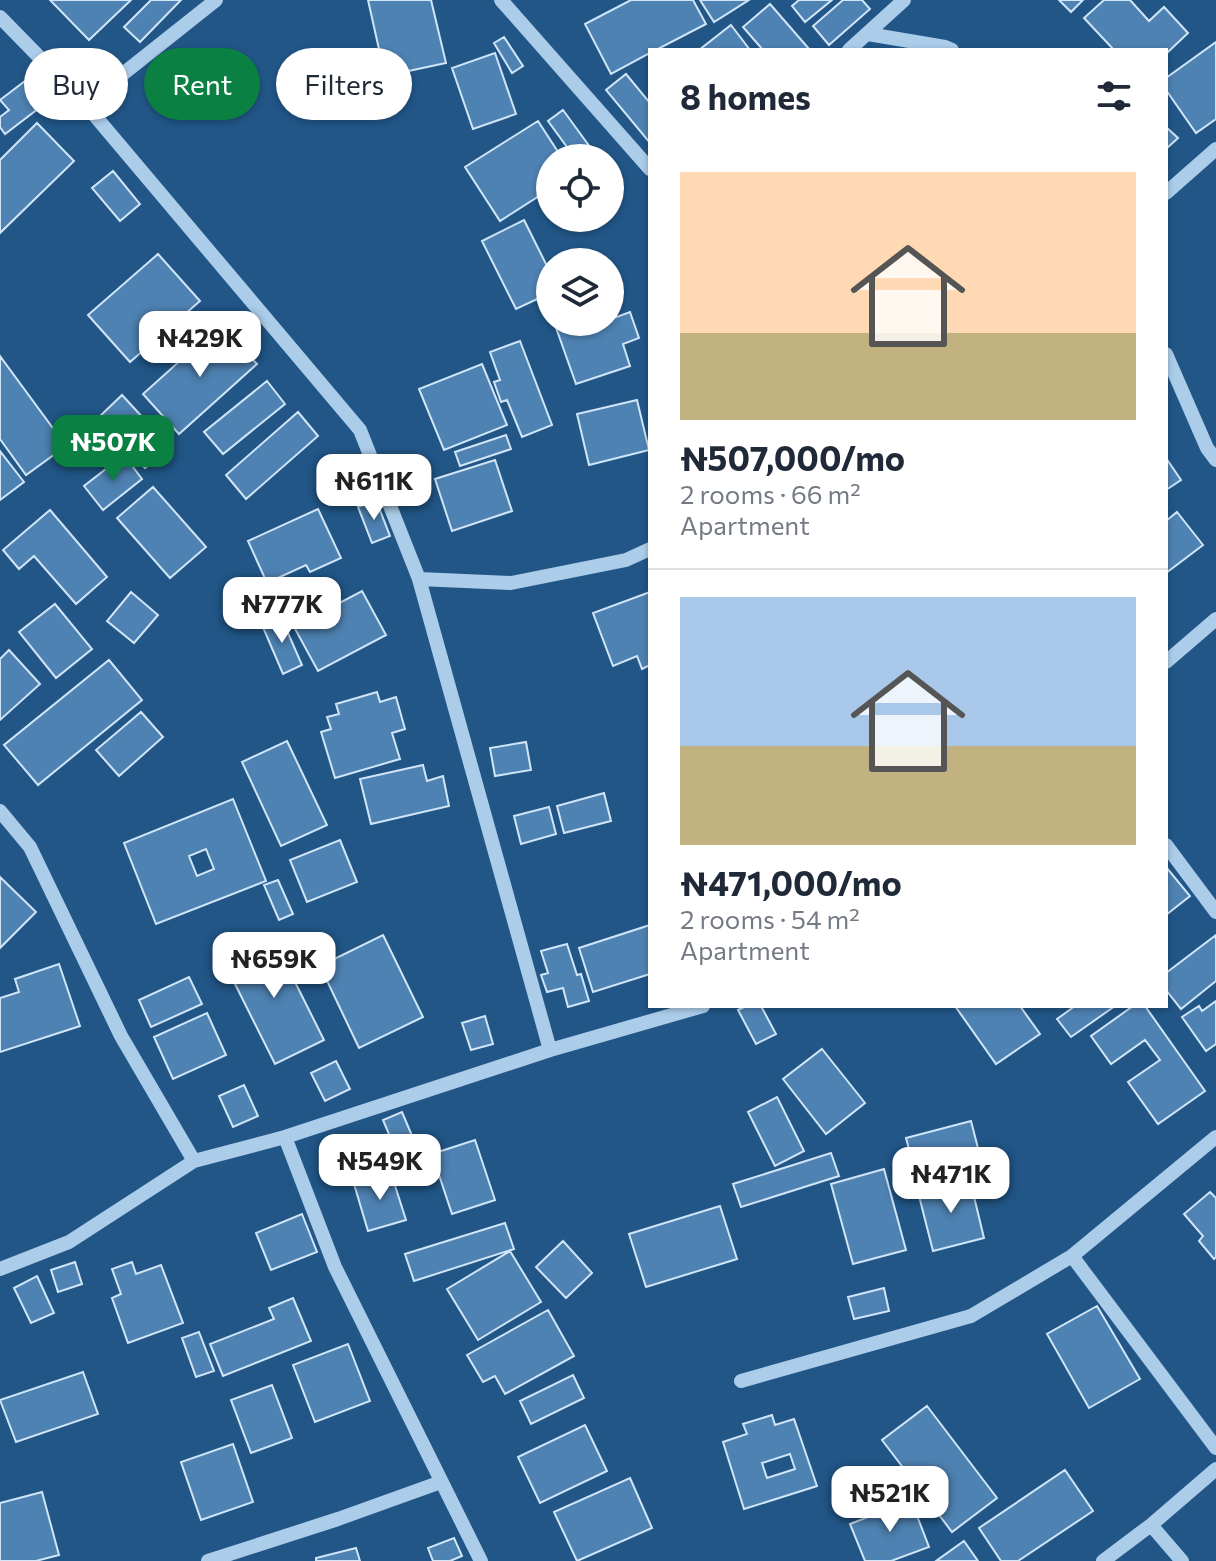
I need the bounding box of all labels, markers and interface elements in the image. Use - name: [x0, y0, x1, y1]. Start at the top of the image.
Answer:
- chip: Buy: [24, 48, 128, 120]
- chip: Rent: [144, 48, 260, 120]
- chip: Filters: [276, 48, 412, 120]
- icon: filters: [1092, 74, 1136, 118]
- text: 8 homes: [680, 75, 811, 117]
- map controls: [536, 144, 624, 336]
- button: locate: [536, 144, 624, 232]
- icon: home: [836, 224, 980, 368]
- button: layers: [536, 248, 624, 336]
- pin: ₦429K: [144, 311, 256, 379]
- text: ₦429K: [157, 321, 243, 352]
- pin: ₦507K: [57, 415, 169, 483]
- text: ₦507K: [70, 425, 156, 456]
- text: ₦507,000/mo: [680, 436, 905, 478]
- pin: ₦611K: [318, 454, 430, 522]
- text: ₦611K: [334, 464, 414, 495]
- text: 2 rooms · 66 m²: [680, 478, 861, 509]
- text: Apartment: [680, 509, 810, 540]
- pin: ₦777K: [226, 577, 338, 645]
- text: ₦777K: [241, 587, 323, 618]
- icon: home: [836, 649, 980, 793]
- text: ₦471,000/mo: [680, 861, 902, 903]
- text: 2 rooms · 54 m²: [680, 903, 860, 934]
- pin: ₦659K: [218, 932, 330, 1000]
- text: Apartment: [680, 934, 810, 965]
- text: ₦659K: [231, 942, 317, 973]
- pin: ₦549K: [324, 1134, 436, 1202]
- text: ₦549K: [337, 1144, 423, 1175]
- pin: ₦471K: [895, 1147, 1007, 1215]
- text: ₦471K: [910, 1157, 992, 1188]
- pin: ₦521K: [834, 1466, 946, 1534]
- text: ₦521K: [850, 1476, 931, 1507]

